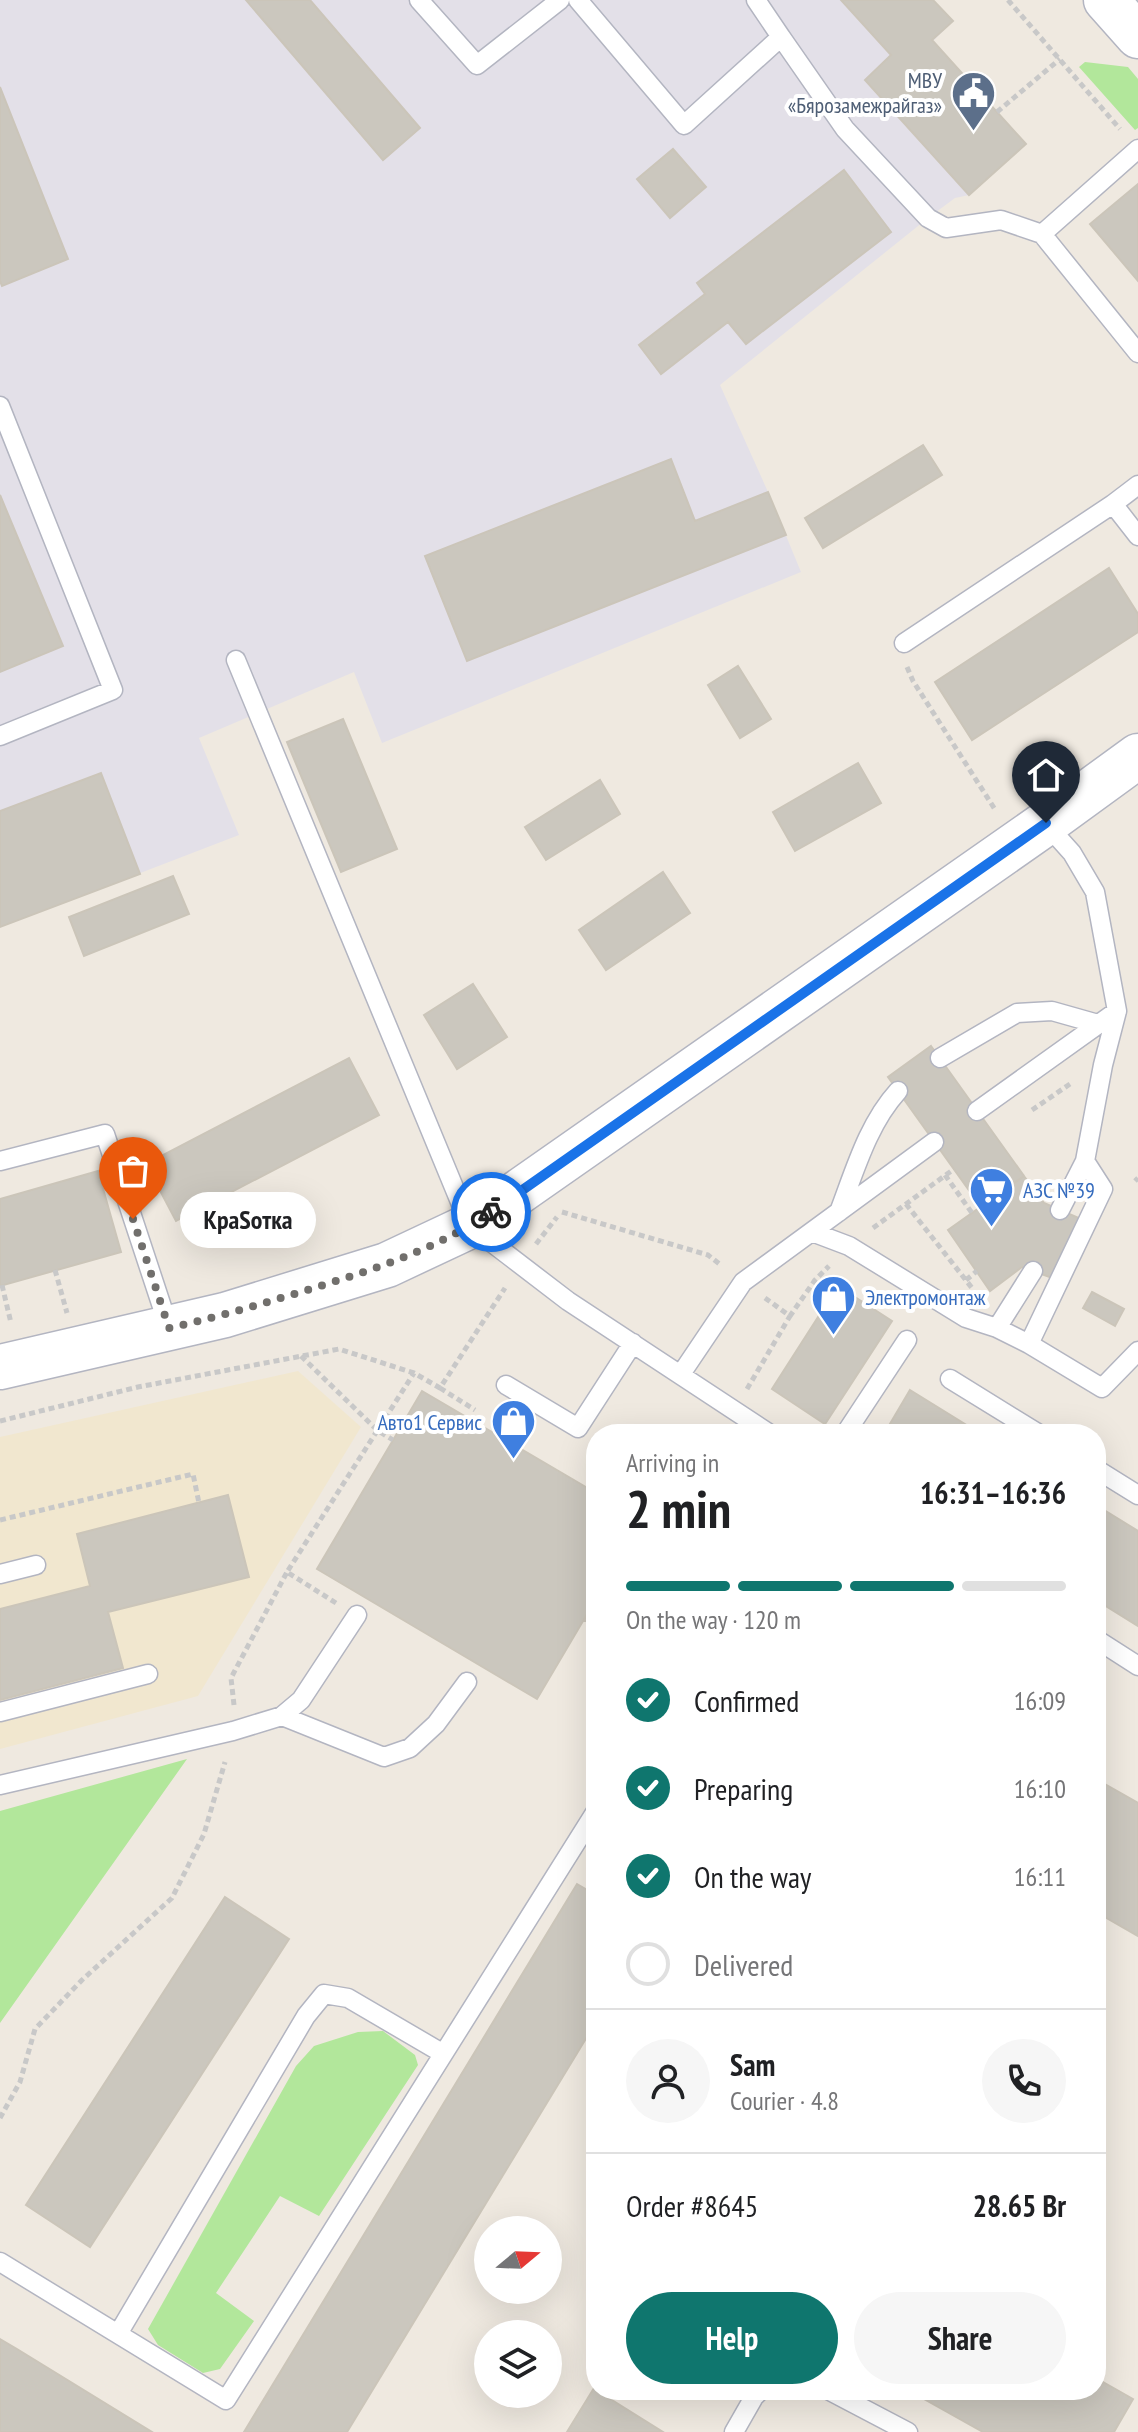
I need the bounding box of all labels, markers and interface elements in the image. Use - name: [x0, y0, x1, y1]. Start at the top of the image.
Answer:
- place label: МВУ «Бярозамежрайгаз»: [788, 66, 942, 119]
- public building icon: МВУ «Бярозамежрайгаз»: [949, 69, 997, 132]
- pin: [1012, 741, 1080, 823]
- icon: home: [1024, 753, 1068, 797]
- pin: [99, 1137, 167, 1219]
- icon: bag: [111, 1149, 155, 1193]
- supermarket icon: АЗС №39: [968, 1166, 1016, 1229]
- courier: [451, 1172, 531, 1252]
- place label: АЗС №39: [1023, 1176, 1095, 1204]
- icon: bike: [469, 1190, 513, 1234]
- callout: КраSотка: [181, 1191, 317, 1247]
- text: КраSотка: [203, 1203, 293, 1236]
- shop icon: Электромонтаж: [810, 1273, 858, 1336]
- place label: Электромонтаж: [865, 1283, 986, 1311]
- shop icon: Авто1 Сервис: [489, 1398, 537, 1461]
- place label: Авто1 Сервис: [377, 1408, 482, 1436]
- text: Arriving in: [626, 1446, 719, 1479]
- text: 16:31–16:36: [920, 1473, 1066, 1512]
- text: 2 min: [626, 1475, 731, 1542]
- text: On the way · 120 m: [626, 1603, 801, 1636]
- icon: check: [626, 1678, 670, 1722]
- text: Confirmed: [694, 1681, 799, 1720]
- text: 16:09: [1014, 1684, 1066, 1717]
- icon: check: [626, 1766, 670, 1810]
- text: Preparing: [694, 1769, 793, 1808]
- text: 16:10: [1014, 1772, 1066, 1805]
- icon: check: [626, 1854, 670, 1898]
- text: On the way: [694, 1857, 811, 1896]
- text: 16:11: [1014, 1860, 1066, 1893]
- text: Delivered: [694, 1945, 793, 1984]
- button: person: [626, 2039, 710, 2123]
- button: phone: [982, 2039, 1066, 2123]
- text: Sam: [730, 2045, 775, 2084]
- text: Courier · 4.8: [730, 2084, 839, 2117]
- text: Order #8645: [626, 2186, 758, 2225]
- text: 28.65 Br: [973, 2186, 1066, 2225]
- north arrow: [474, 2216, 562, 2304]
- map controls: [474, 2216, 562, 2408]
- button: Help: [626, 2292, 838, 2384]
- button: Share: [854, 2292, 1066, 2384]
- button: layers: [474, 2320, 562, 2408]

